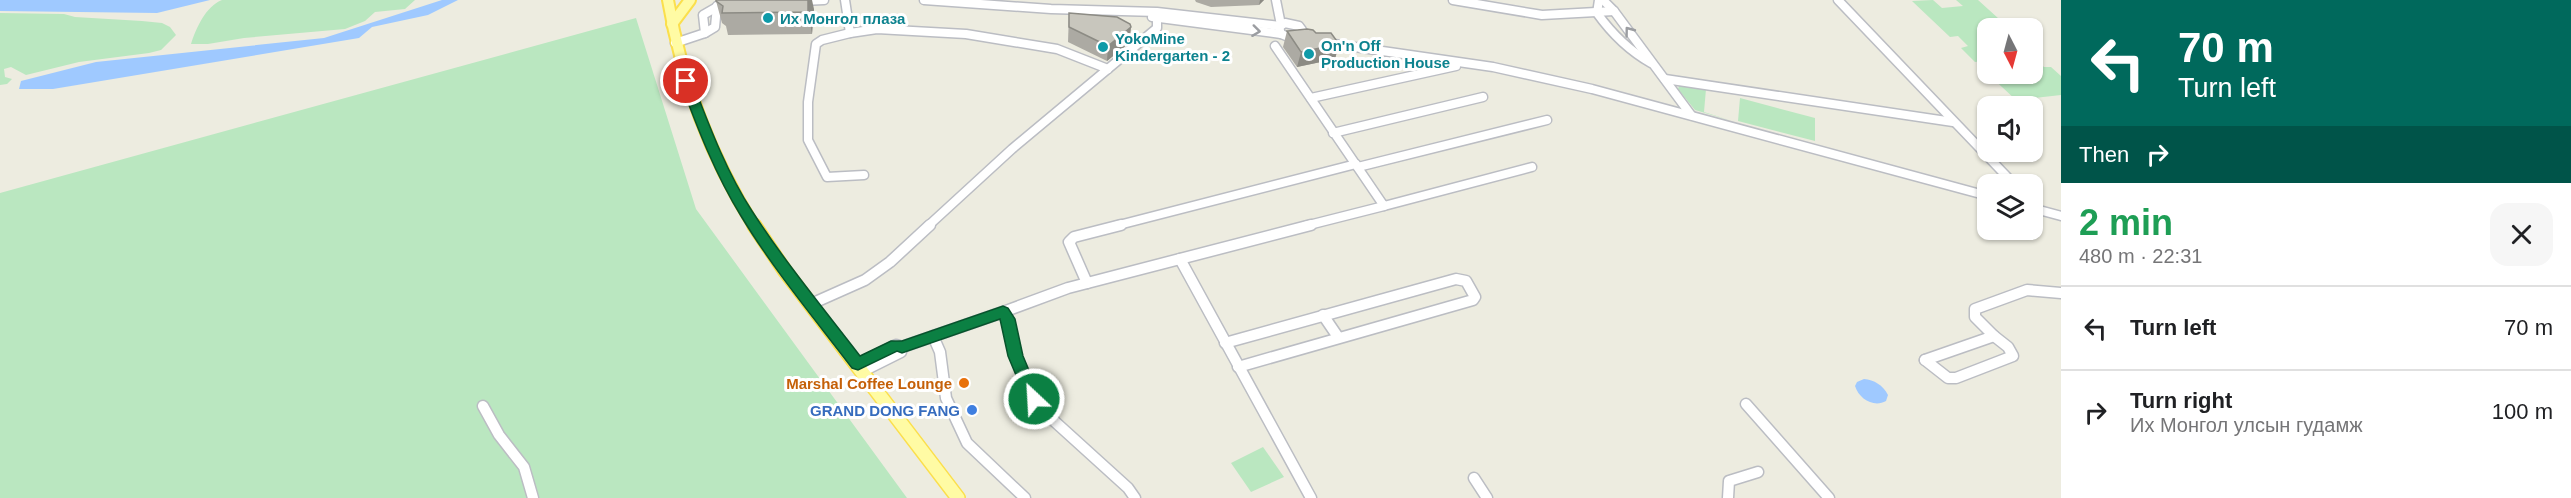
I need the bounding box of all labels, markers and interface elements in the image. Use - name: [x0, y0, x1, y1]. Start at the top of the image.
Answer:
- place label: Их Монгол плаза: [780, 10, 906, 27]
- marker: Их Монгол плаза: [761, 11, 775, 25]
- north arrow: [1977, 18, 2043, 84]
- map controls: [1977, 18, 2043, 240]
- one-way arrow: [1251, 24, 1260, 36]
- icon: left: [2079, 24, 2157, 102]
- text: 70 m: [2178, 24, 2274, 71]
- one-way arrow: [1625, 27, 1636, 38]
- place label: YokoMine Kindergarten - 2: [1115, 30, 1230, 64]
- place label: On'n Off Production House: [1321, 37, 1450, 71]
- marker: YokoMine Kindergarten - 2: [1096, 40, 1110, 54]
- marker: On'n Off Production House: [1302, 47, 1316, 61]
- pin: [660, 55, 711, 106]
- icon: arrive: [669, 64, 702, 97]
- text: Turn left: [2178, 73, 2276, 103]
- button: sound: [1977, 96, 2043, 162]
- icon: right: [2141, 138, 2174, 171]
- text: Then: [2079, 142, 2129, 167]
- button: layers: [1977, 174, 2043, 240]
- text: 2 min: [2079, 202, 2173, 243]
- button: close: [2490, 203, 2553, 266]
- text: 480 m · 22:31: [2079, 245, 2202, 267]
- icon: left: [2079, 312, 2112, 345]
- text: Turn left: [2130, 315, 2216, 340]
- text: 70 m: [2504, 315, 2553, 340]
- position arrow: [1002, 367, 1066, 431]
- place label: Marshal Coffee Lounge: [786, 375, 952, 392]
- marker: Marshal Coffee Lounge: [957, 376, 971, 390]
- text: Turn right: [2130, 388, 2232, 413]
- icon: right: [2079, 396, 2112, 429]
- text: 100 m: [2492, 399, 2553, 424]
- place label: GRAND DONG FANG: [810, 402, 960, 419]
- marker: GRAND DONG FANG: [965, 403, 979, 417]
- text: Их Монгол улсын гудамж: [2130, 414, 2363, 436]

